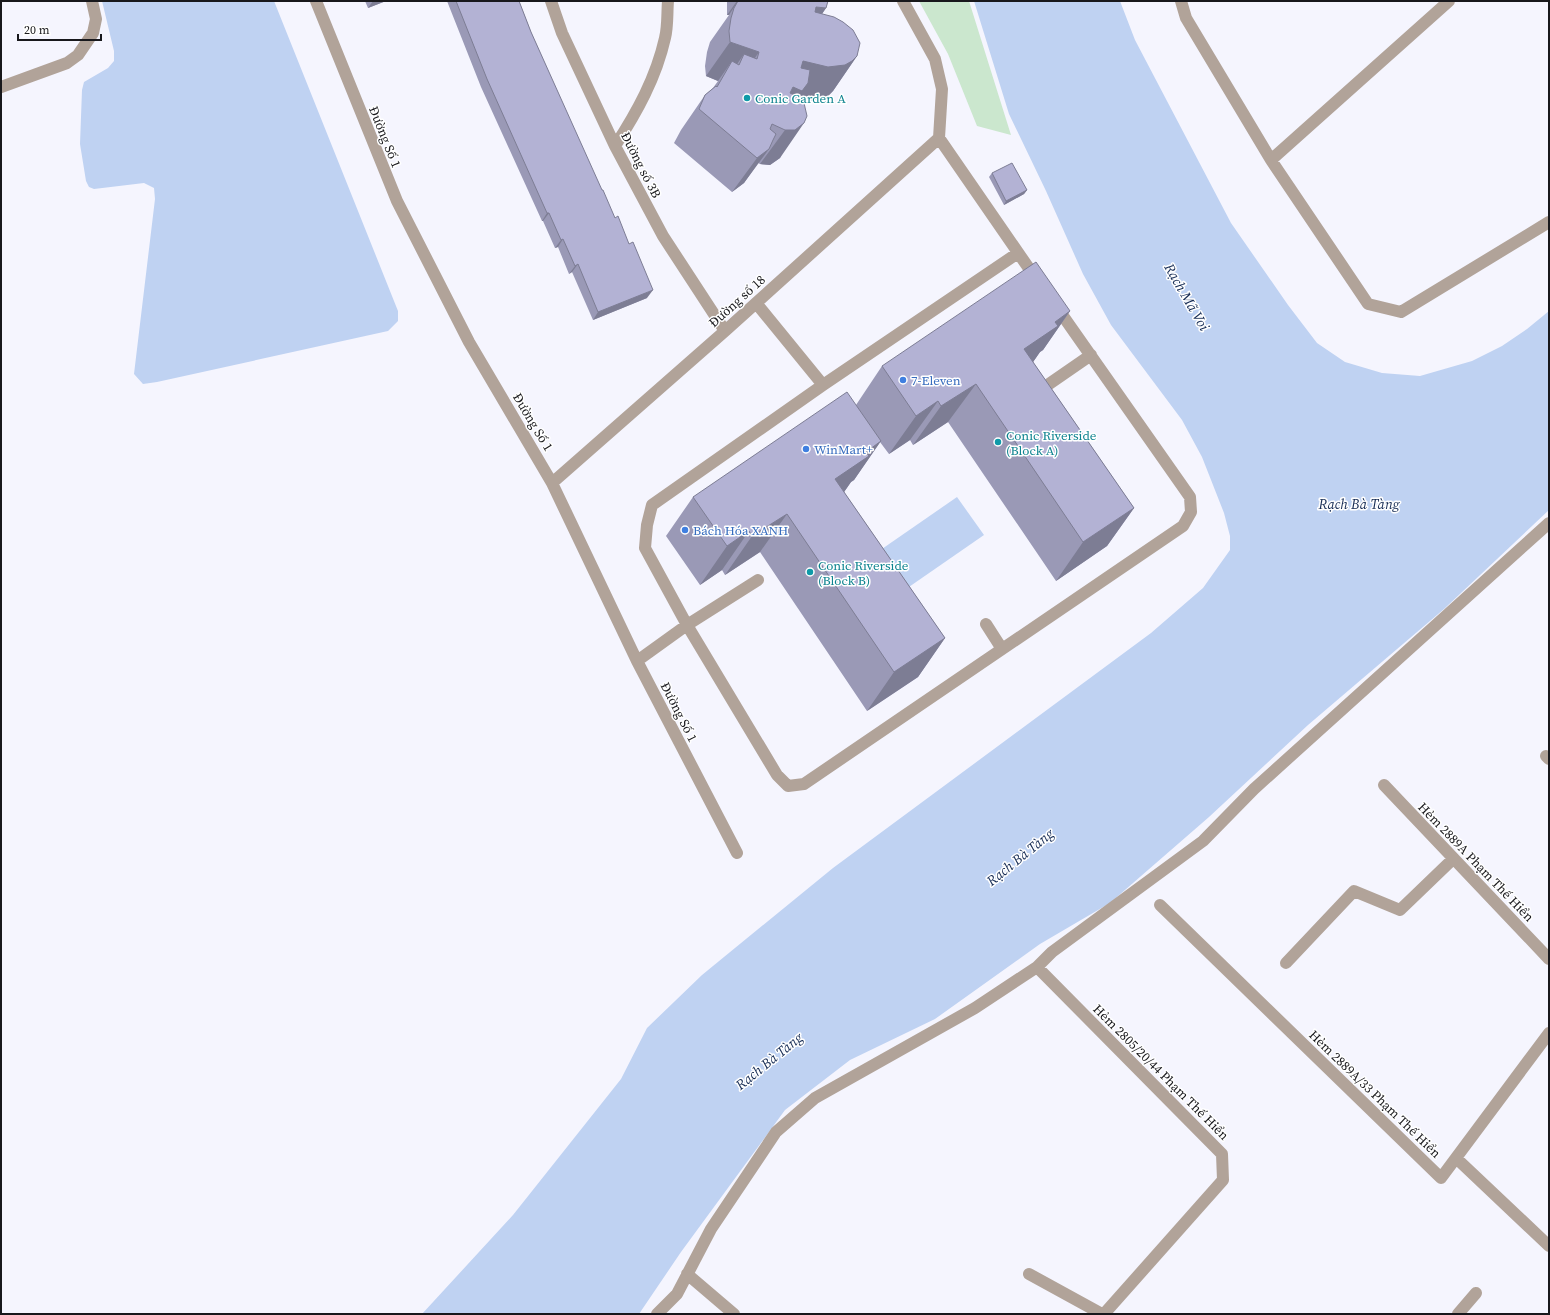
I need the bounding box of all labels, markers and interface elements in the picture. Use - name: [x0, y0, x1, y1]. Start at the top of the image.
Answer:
- scale bar: [18, 16, 101, 42]
- text: 20 m: [24, 22, 50, 38]
- place label: Conic Garden A: [755, 90, 846, 107]
- marker: Conic Garden A: [742, 93, 752, 103]
- street label: Đường Số 1: [365, 104, 405, 170]
- street label: Đường số 3B: [617, 129, 665, 201]
- water label: Rạch Mã Voi: [1159, 259, 1215, 335]
- street label: Đường số 18: [705, 271, 769, 331]
- place label: 7-Eleven: [911, 372, 961, 389]
- marker: 7-Eleven: [898, 375, 908, 385]
- street label: Đường Số 1: [509, 390, 557, 454]
- place label: Conic Riverside (Block A): [1006, 427, 1097, 459]
- marker: Conic Riverside (Block A): [993, 437, 1003, 447]
- place label: WinMart+: [814, 441, 873, 458]
- marker: WinMart+: [801, 444, 811, 454]
- water label: Rạch Bà Tàng: [1317, 494, 1401, 514]
- place label: Bách Hóa XANH: [693, 522, 788, 539]
- marker: Bách Hóa XANH: [680, 525, 690, 535]
- place label: Conic Riverside (Block B): [818, 557, 909, 589]
- marker: Conic Riverside (Block B): [805, 567, 815, 577]
- street label: Đường Số 1: [657, 679, 701, 745]
- street label: Hẻm 2889A Phạm Thế Hiển: [1414, 799, 1538, 925]
- water label: Rạch Bà Tàng: [981, 823, 1059, 891]
- street label: Hẻm 2805/20/44 Phạm Thế Hiển: [1089, 1000, 1233, 1144]
- street label: Hẻm 2889A/33 Phạm Thế Hiển: [1306, 1026, 1445, 1162]
- water label: Rạch Bà Tàng: [730, 1027, 808, 1095]

